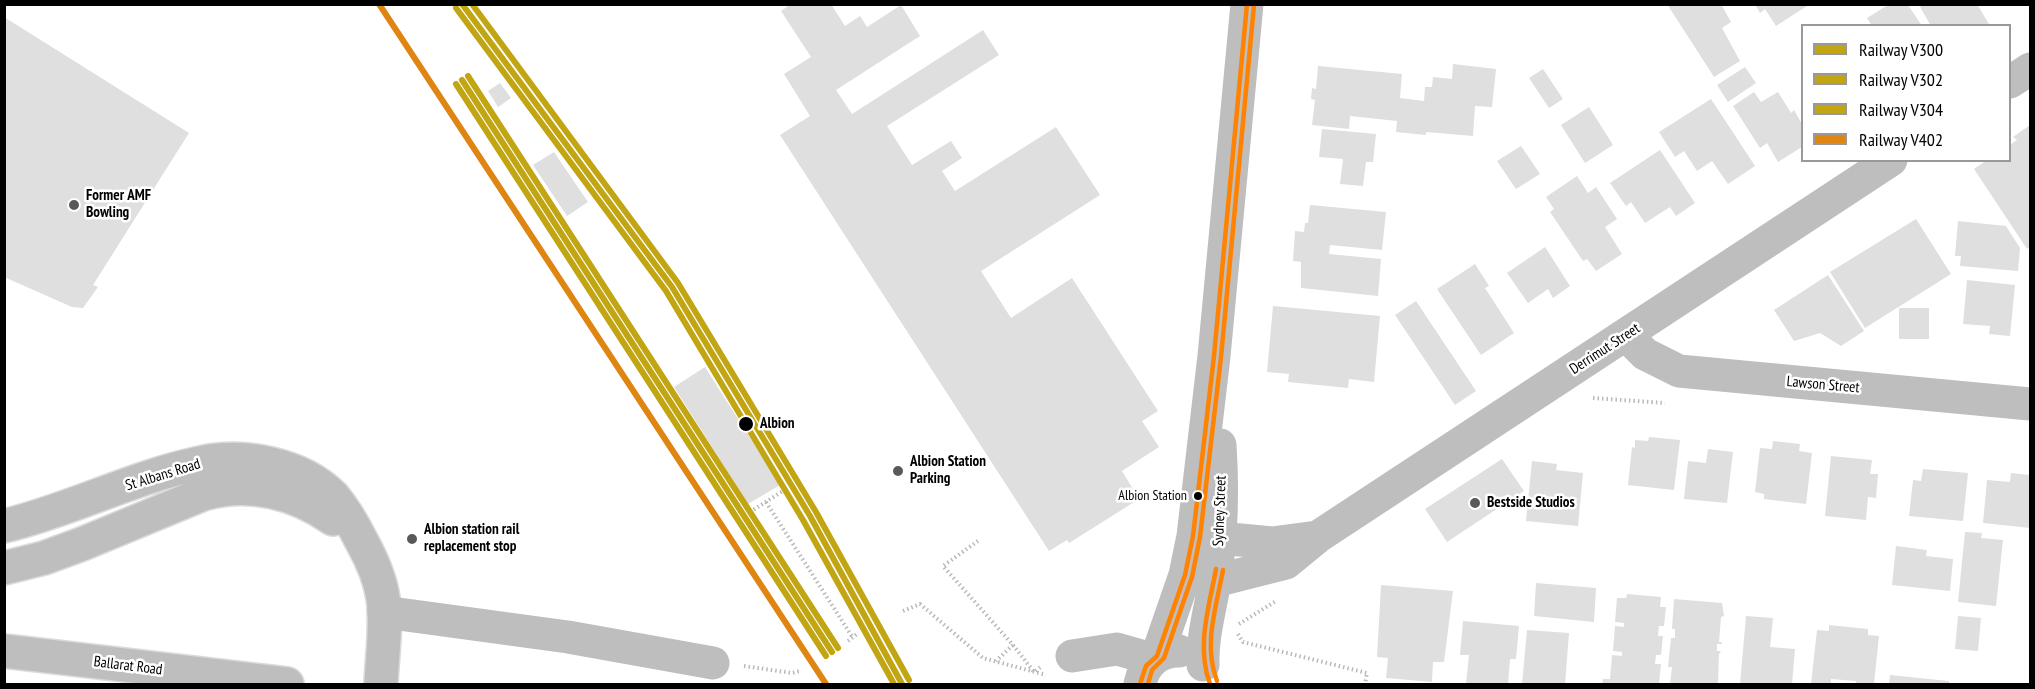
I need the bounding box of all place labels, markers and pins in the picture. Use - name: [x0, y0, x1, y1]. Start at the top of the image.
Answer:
- place label: Former AMF Bowling: [86, 187, 151, 222]
- marker: Former AMF Bowling: [67, 198, 81, 212]
- marker: Albion: [737, 415, 755, 433]
- place label: Albion: [760, 415, 795, 433]
- place label: Albion Station Parking: [910, 453, 986, 488]
- marker: Albion Station Parking: [891, 464, 905, 478]
- place label: Albion Station: [1118, 488, 1187, 504]
- marker: Albion Station: [1192, 490, 1204, 502]
- place label: Bestside Studios: [1487, 494, 1575, 512]
- marker: Bestside Studios: [1468, 496, 1482, 510]
- place label: Albion station rail replacement stop: [424, 521, 519, 556]
- marker: Albion station rail replacement stop: [405, 532, 419, 546]

